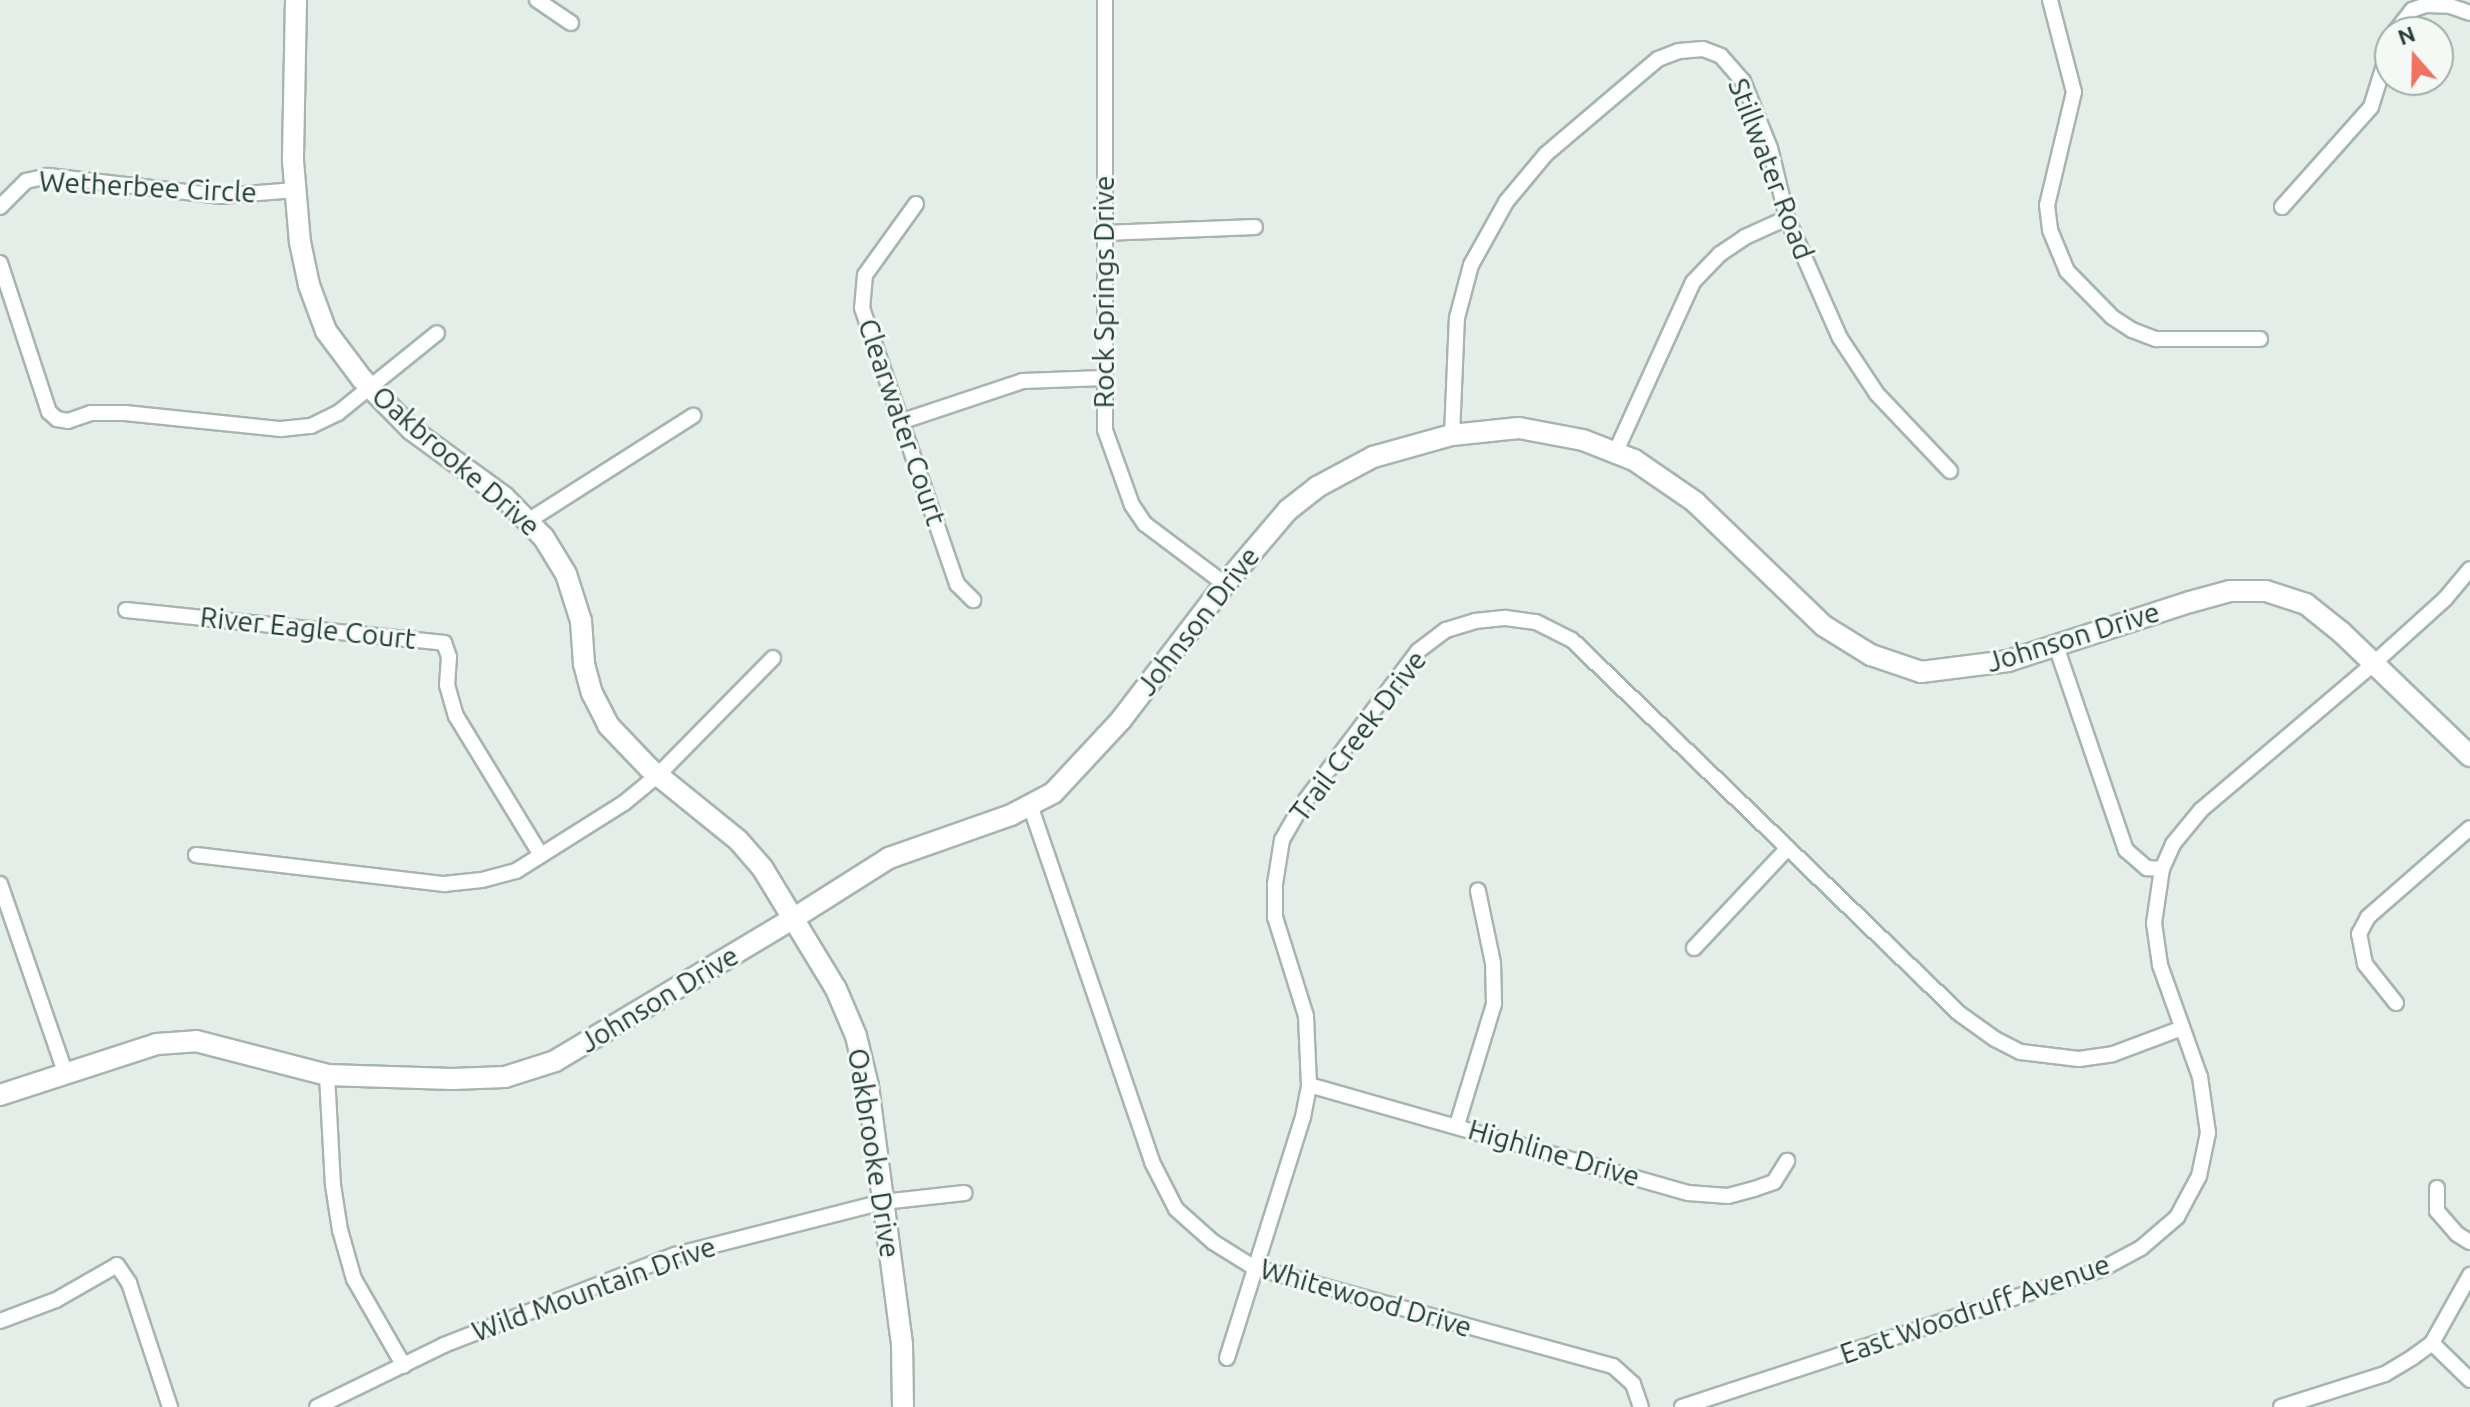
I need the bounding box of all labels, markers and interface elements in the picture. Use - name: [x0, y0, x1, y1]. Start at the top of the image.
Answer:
- north arrow: [2374, 16, 2454, 96]
- text: N: [2394, 20, 2418, 49]
- street label: Stillwater Road: [1721, 74, 1821, 264]
- street label: Wetherbee Circle: [38, 165, 258, 209]
- street label: Rock Springs Drive: [1087, 176, 1121, 408]
- street label: Clearwater Court: [851, 314, 953, 530]
- street label: Oakbrooke Drive: [365, 379, 547, 543]
- street label: Johnson Drive: [1130, 540, 1266, 702]
- street label: Johnson Drive: [1982, 595, 2164, 679]
- street label: River Eagle Court: [198, 600, 418, 656]
- street label: Trail Creek Drive: [1283, 644, 1433, 828]
- street label: Johnson Drive: [574, 938, 744, 1060]
- street label: Oakbrooke Drive: [841, 1046, 907, 1260]
- street label: Highline Drive: [1464, 1113, 1644, 1193]
- street label: Wild Mountain Drive: [468, 1229, 720, 1349]
- street label: East Woodruff Avenue: [1836, 1247, 2114, 1371]
- street label: Whitewood Drive: [1256, 1252, 1476, 1344]

